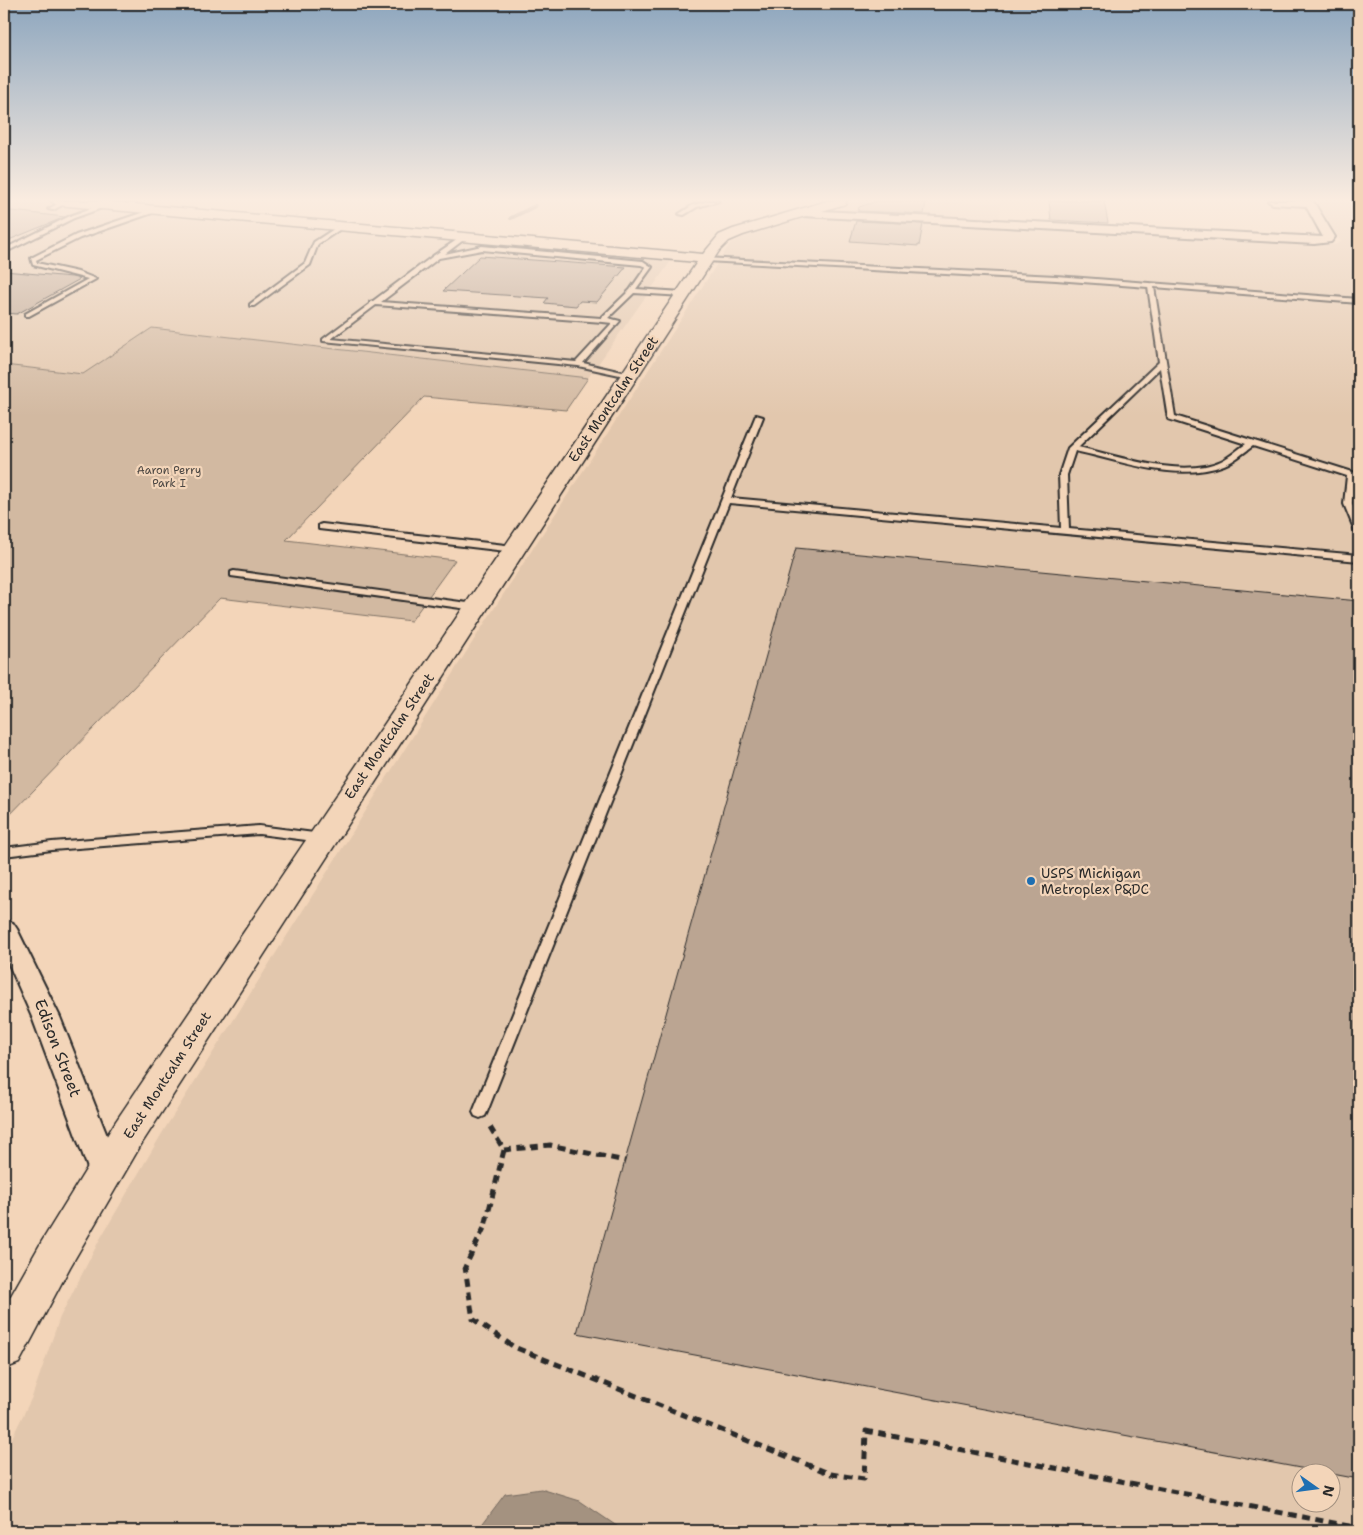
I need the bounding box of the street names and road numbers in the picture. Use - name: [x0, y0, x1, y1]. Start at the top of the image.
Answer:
- street label: East Montcalm Street: [564, 332, 662, 466]
- street label: East Montcalm Street: [340, 669, 438, 803]
- street label: Edison Street: [30, 996, 86, 1100]
- street label: East Montcalm Street: [119, 1008, 215, 1142]

